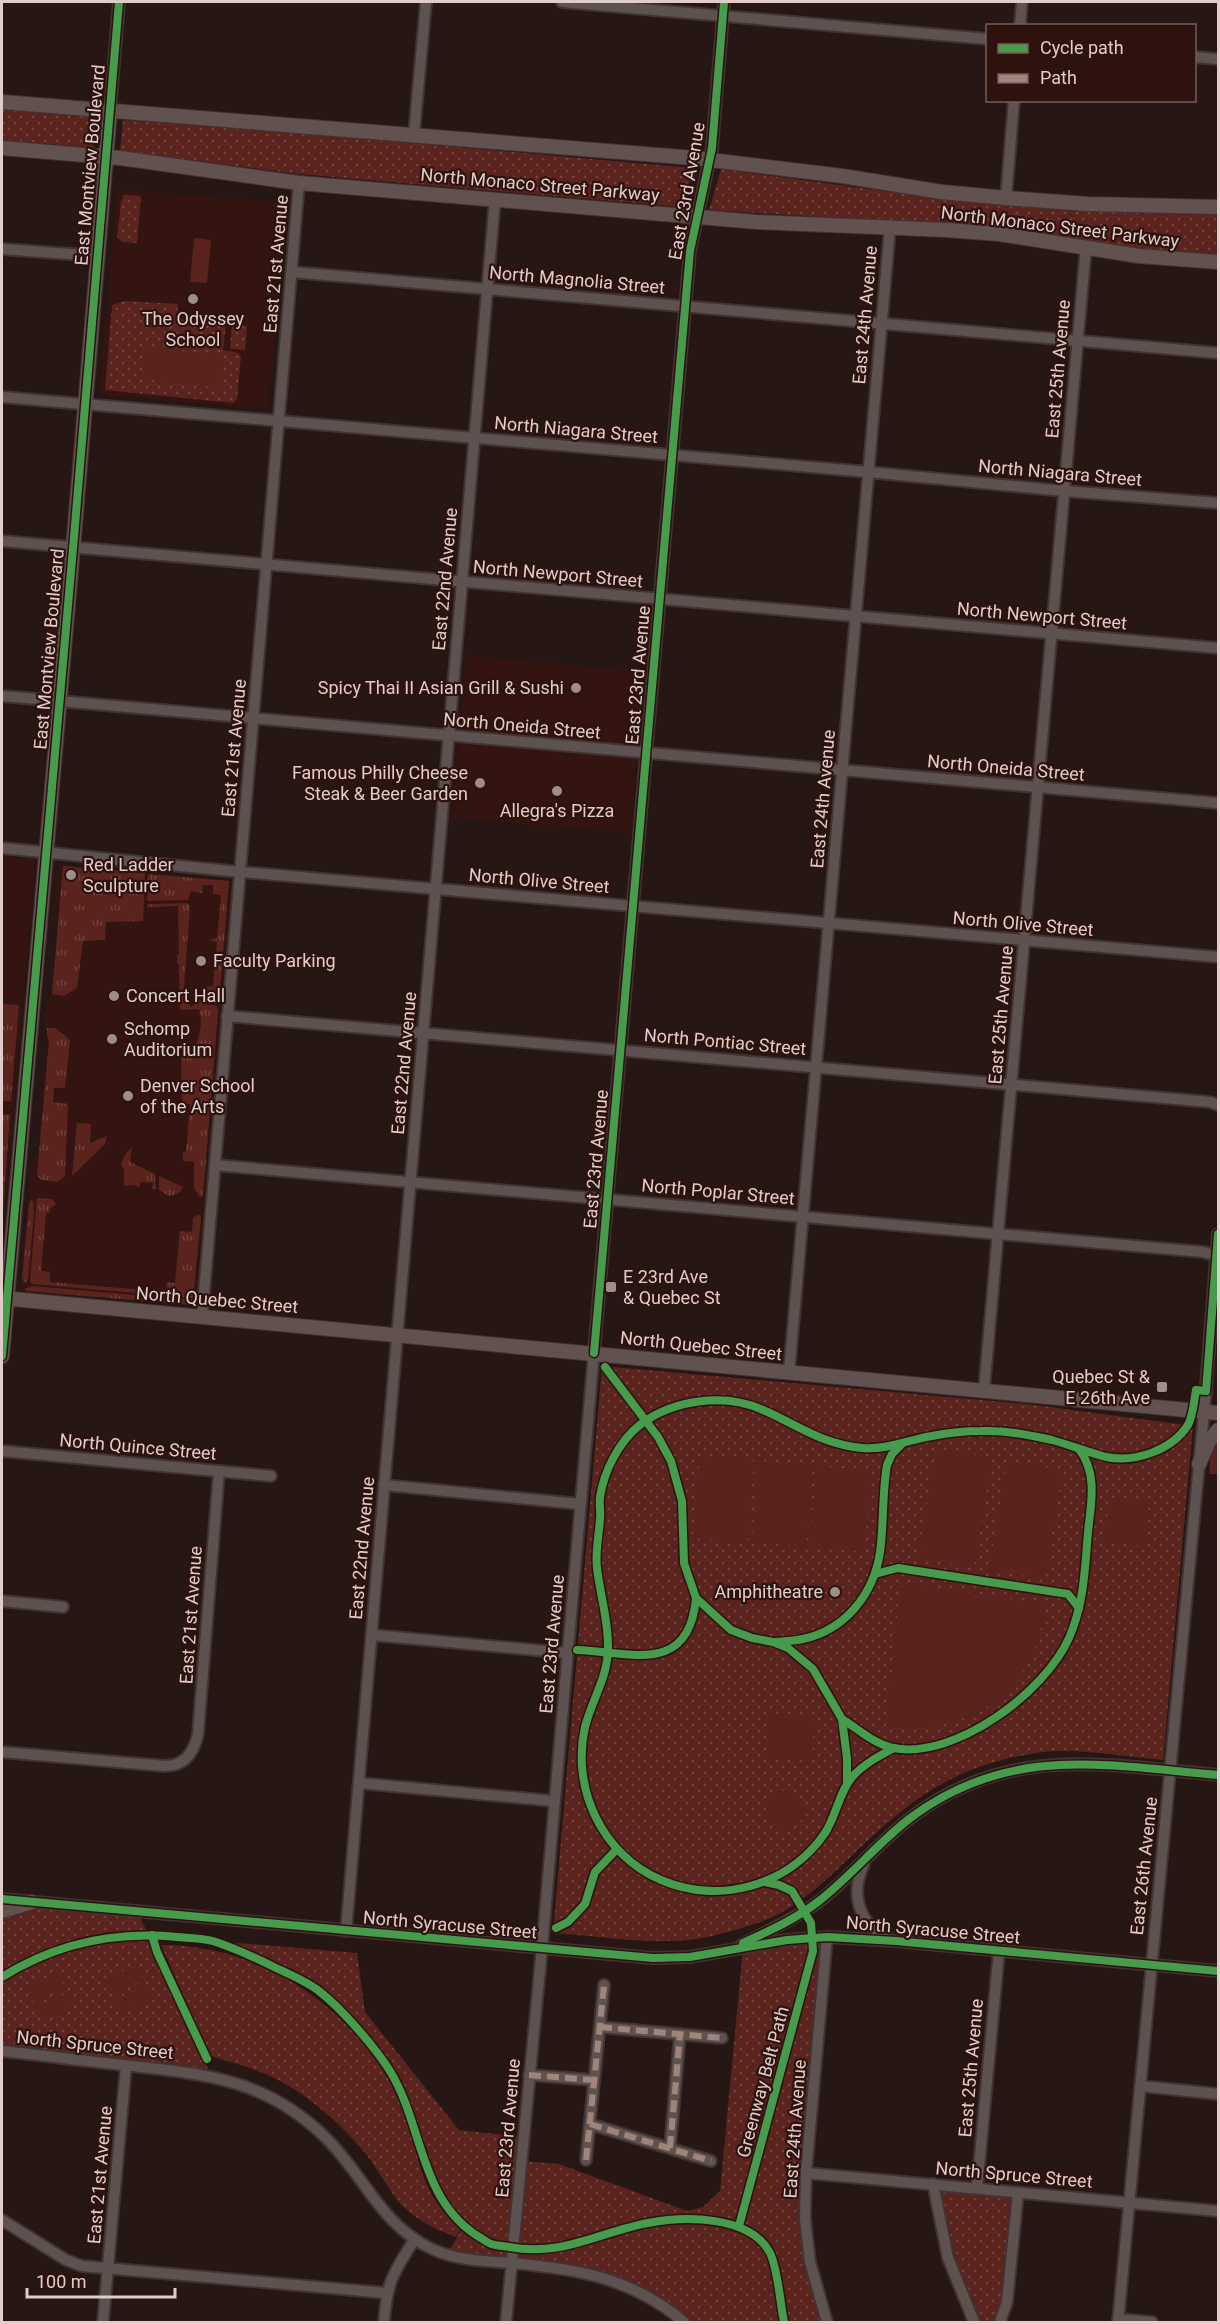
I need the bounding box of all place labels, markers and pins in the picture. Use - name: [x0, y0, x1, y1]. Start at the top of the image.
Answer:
- marker: The Odyssey School: [186, 292, 200, 306]
- place label: The Odyssey School: [142, 308, 245, 350]
- place label: Spicy Thai II Asian Grill & Sushi: [318, 677, 564, 698]
- marker: Spicy Thai II Asian Grill & Sushi: [569, 681, 583, 695]
- place label: Famous Philly Cheese Steak & Beer Garden: [292, 762, 468, 804]
- marker: Famous Philly Cheese Steak & Beer Garden: [473, 776, 487, 790]
- marker: Allegra's Pizza: [550, 784, 564, 798]
- place label: Allegra's Pizza: [500, 800, 614, 821]
- place label: Red Ladder Sculpture: [83, 854, 174, 896]
- marker: Red Ladder Sculpture: [64, 868, 78, 882]
- place label: Faculty Parking: [213, 950, 336, 971]
- marker: Faculty Parking: [194, 954, 208, 968]
- place label: Concert Hall: [126, 985, 225, 1006]
- marker: Concert Hall: [107, 989, 121, 1003]
- place label: Schomp Auditorium: [124, 1018, 212, 1060]
- marker: Schomp Auditorium: [105, 1032, 119, 1046]
- place label: Denver School of the Arts: [140, 1075, 255, 1117]
- marker: Denver School of the Arts: [121, 1089, 135, 1103]
- place label: E 23rd Ave & Quebec St: [623, 1266, 721, 1308]
- marker: E 23rd Ave & Quebec St: [604, 1280, 618, 1294]
- place label: Quebec St & E 26th Ave: [1052, 1366, 1151, 1408]
- marker: Quebec St & E 26th Ave: [1155, 1380, 1169, 1394]
- place label: Amphitheatre: [715, 1581, 823, 1602]
- marker: Amphitheatre: [828, 1585, 842, 1599]

